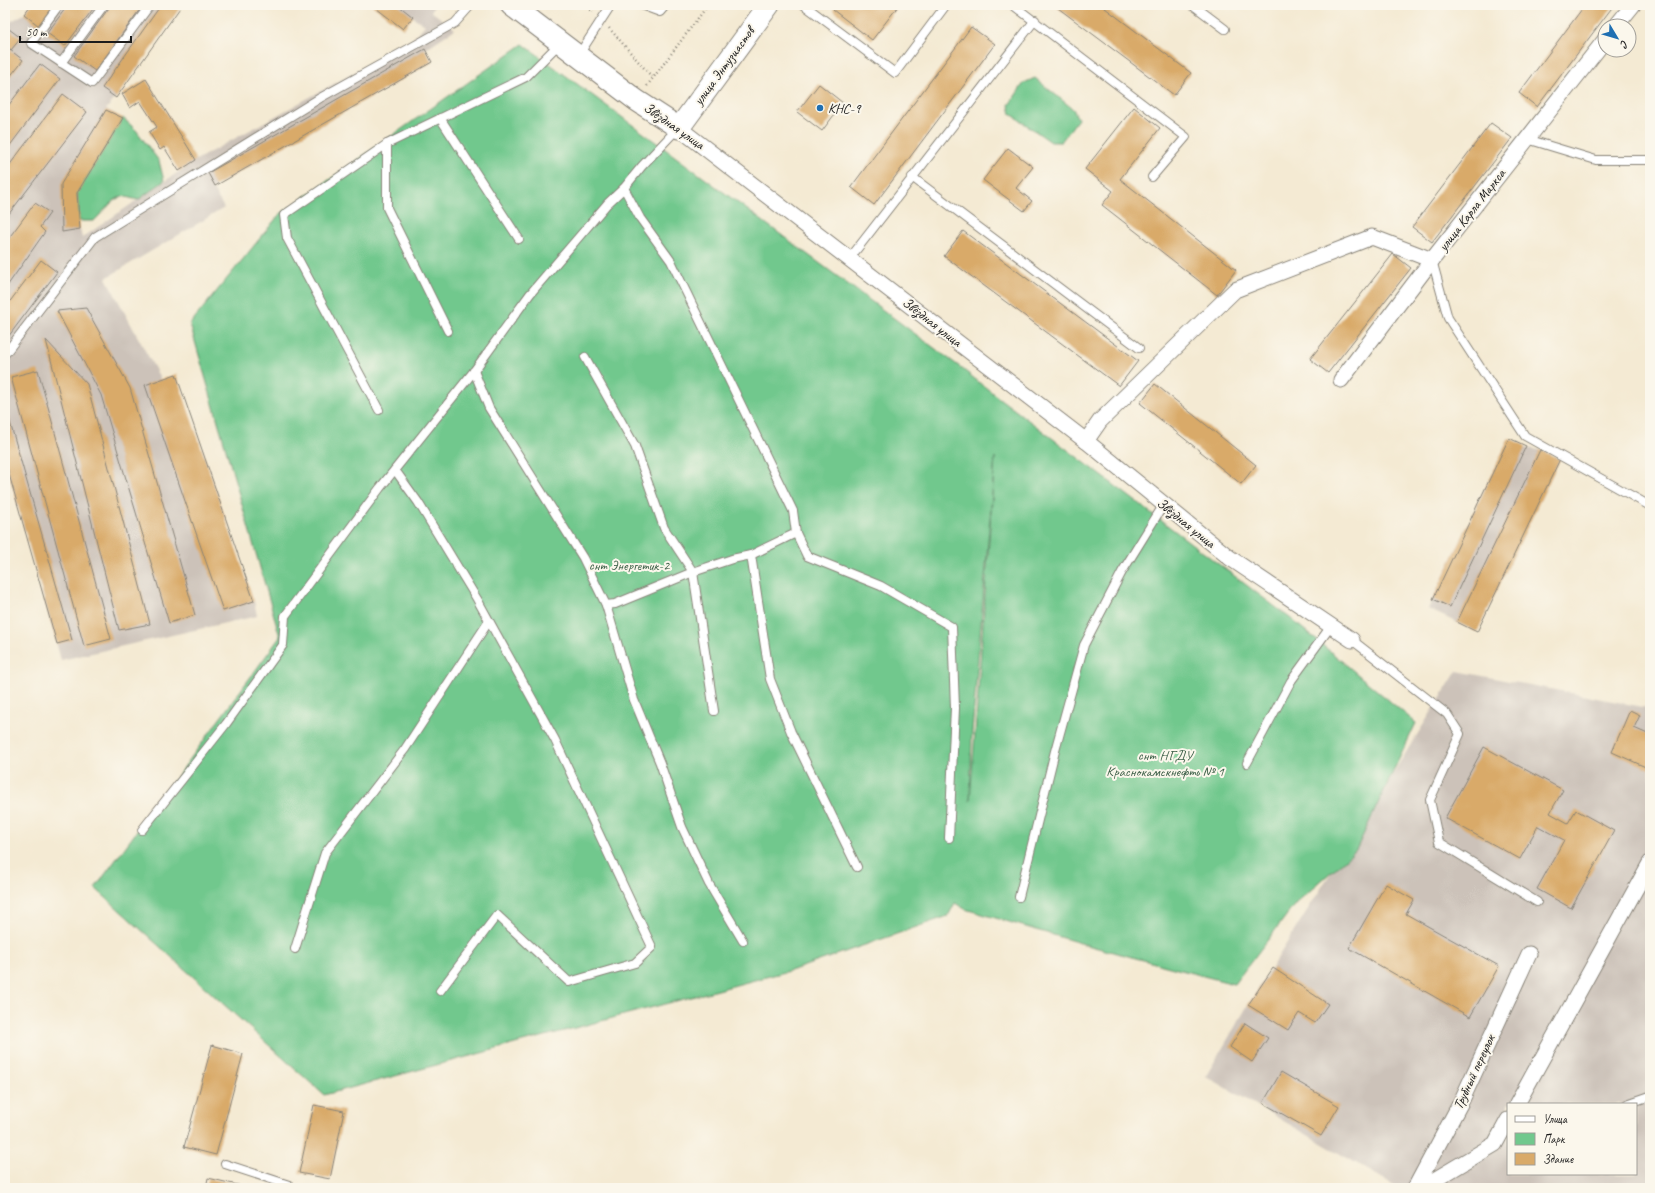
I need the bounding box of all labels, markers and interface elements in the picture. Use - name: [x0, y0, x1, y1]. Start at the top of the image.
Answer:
- scale bar: [20, 18, 131, 44]
- north arrow: [1597, 18, 1637, 58]
- street label: улица Энтузиастов: [689, 21, 760, 109]
- text: 50 m: [26, 24, 48, 40]
- text: С: [1617, 38, 1632, 52]
- street label: Звёздная улица: [640, 99, 709, 154]
- place label: КНС-9: [828, 100, 862, 117]
- marker: КНС-9: [815, 103, 825, 113]
- street label: улица Карла Маркса: [1434, 165, 1510, 255]
- street label: Звёздная улица: [899, 294, 966, 351]
- street label: Звёздная улица: [1153, 494, 1220, 553]
- park label: снт Энергетик-2: [589, 557, 671, 574]
- park label: снт НГДУ Краснокамскнефть № 1: [1106, 747, 1224, 780]
- street label: Трубный переулок: [1449, 1031, 1499, 1112]
- legend: [1507, 1103, 1637, 1175]
- text: Улица: [1543, 1111, 1568, 1127]
- text: Парк: [1543, 1131, 1566, 1147]
- text: Здание: [1543, 1151, 1574, 1167]

